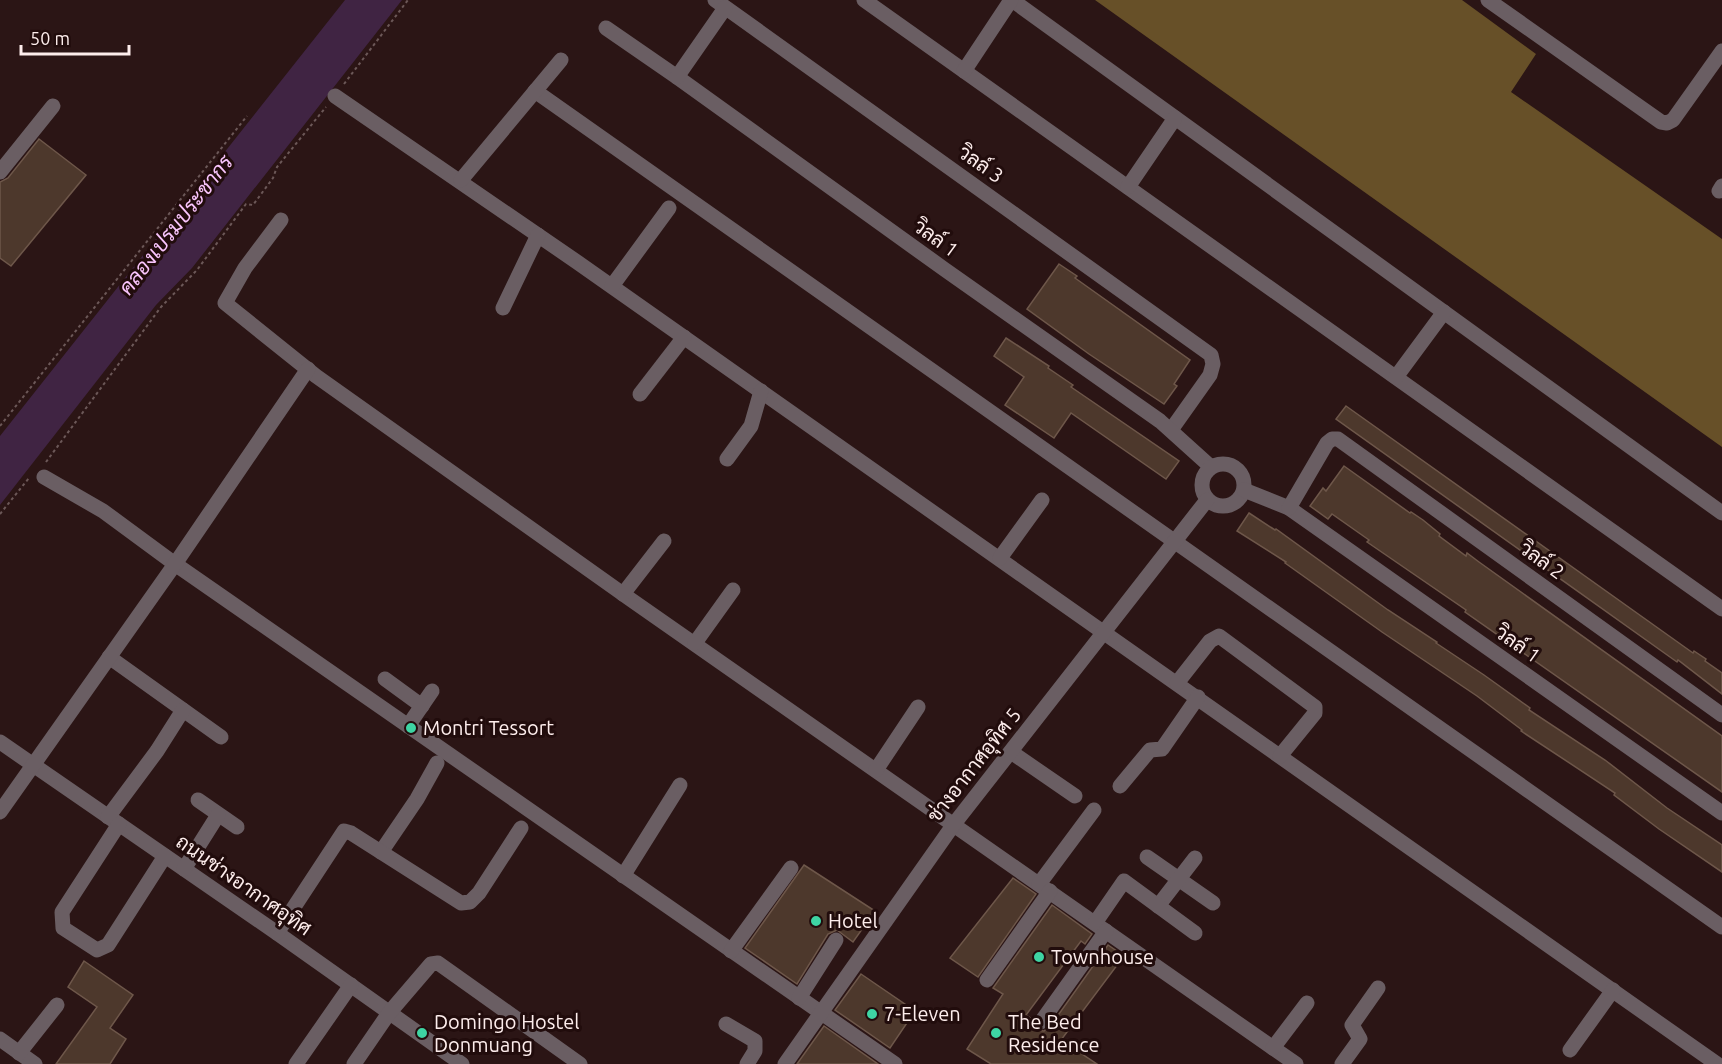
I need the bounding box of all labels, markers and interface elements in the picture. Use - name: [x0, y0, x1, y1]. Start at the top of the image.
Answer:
- scale bar: [21, 18, 129, 56]
- text: 50 m: [30, 28, 70, 48]
- street label: วิลล์ 3: [954, 138, 1009, 187]
- water label: คลองเปรมประชากร: [113, 149, 238, 299]
- street label: วิลล์ 1: [909, 212, 964, 261]
- street label: วิลล์ 2: [1515, 534, 1570, 583]
- street label: วิลล์ 1: [1491, 618, 1546, 667]
- street label: ช่างอากาศอุทิศ 5: [922, 703, 1028, 828]
- place label: Montri Tessort: [423, 716, 554, 739]
- marker: Montri Tessort: [404, 721, 418, 735]
- street label: ถนนช่างอากาศอุทิศ: [171, 829, 316, 942]
- place label: Hotel: [828, 909, 878, 932]
- marker: Hotel: [809, 914, 823, 928]
- place label: Townhouse: [1051, 945, 1154, 968]
- marker: Townhouse: [1032, 950, 1046, 964]
- place label: 7-Eleven: [884, 1002, 961, 1025]
- marker: 7-Eleven: [865, 1007, 879, 1021]
- place label: Domingo Hostel Donmuang: [434, 1010, 580, 1056]
- place label: The Bed Residence: [1008, 1010, 1099, 1056]
- marker: Domingo Hostel Donmuang: [415, 1026, 429, 1040]
- marker: The Bed Residence: [989, 1026, 1003, 1040]

